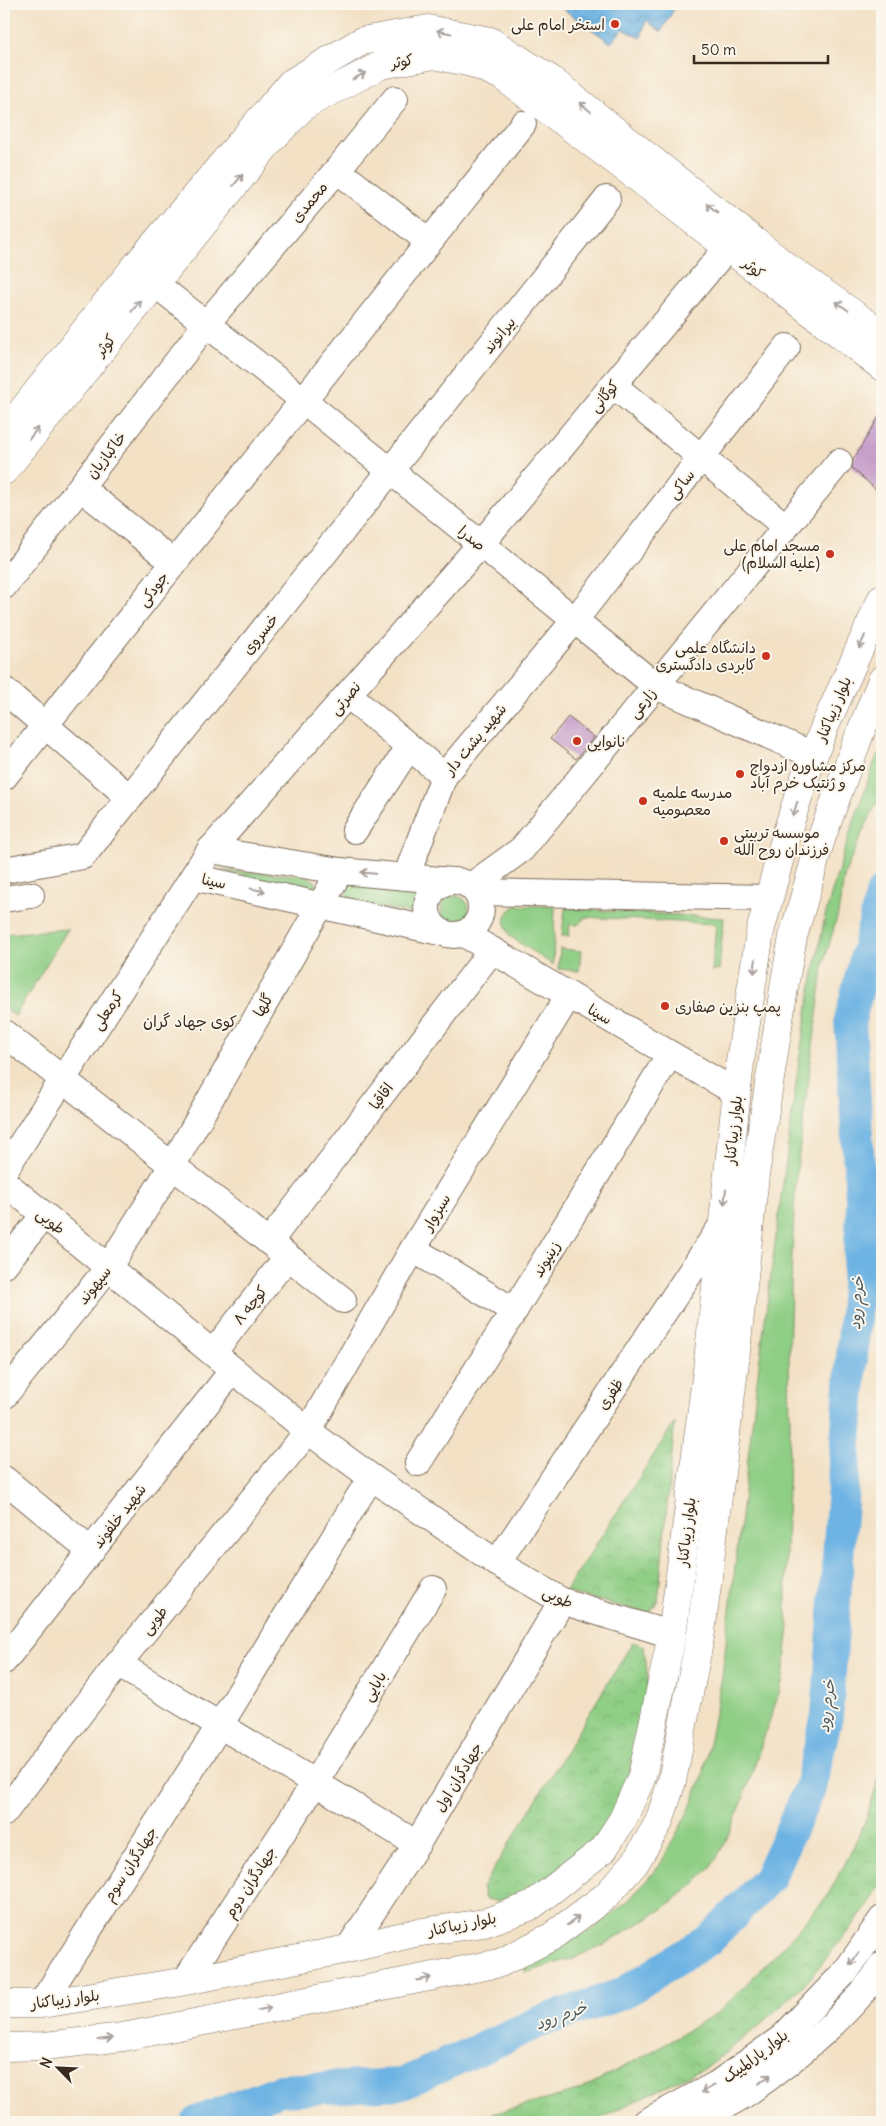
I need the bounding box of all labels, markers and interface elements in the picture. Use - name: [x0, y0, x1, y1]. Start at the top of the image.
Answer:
- place label: استخر امام علی: [511, 15, 605, 36]
- marker: استخر امام علی: [609, 18, 621, 30]
- one-way arrow: [437, 27, 453, 36]
- scale bar: [694, 32, 827, 64]
- text: 50 m: [701, 40, 736, 59]
- street label: کوثر: [387, 50, 415, 73]
- one-way arrow: [352, 71, 367, 81]
- one-way arrow: [579, 102, 592, 113]
- one-way arrow: [233, 174, 244, 187]
- street label: محمدی: [286, 178, 332, 226]
- one-way arrow: [706, 203, 719, 214]
- street label: کوثر: [738, 252, 769, 283]
- one-way arrow: [130, 300, 141, 313]
- one-way arrow: [835, 301, 849, 311]
- street label: بیرانوند: [478, 313, 520, 357]
- street label: کوثر: [89, 330, 120, 361]
- street label: کوگانی: [585, 376, 624, 417]
- one-way arrow: [29, 427, 40, 440]
- street label: خاکبازیان: [82, 428, 130, 482]
- street label: ساکی: [663, 465, 699, 503]
- street label: صدرا: [454, 521, 490, 555]
- place label: مسجد امام علی (علیه السلام): [724, 536, 820, 574]
- marker: مسجد امام علی (علیه السلام): [824, 548, 836, 560]
- street label: جودکی: [133, 568, 173, 611]
- street label: خسروی: [238, 610, 282, 658]
- one-way arrow: [857, 634, 867, 649]
- place label: دانشگاه علمی کابردی دادگستری: [656, 638, 756, 674]
- marker: دانشگاه علمی کابردی دادگستری: [760, 650, 772, 662]
- street label: بلوار زیباکنار: [810, 673, 855, 746]
- street label: نصرتی: [325, 677, 366, 719]
- street label: زارعی: [624, 684, 661, 723]
- street label: شهید پشت دار: [439, 700, 511, 780]
- place label: نانوایی: [587, 732, 626, 752]
- marker: نانوایی: [571, 735, 583, 747]
- place label: مرکز مشاوره ازدواج و ژنتیک خرم آباد: [750, 756, 866, 795]
- marker: مرکز مشاوره ازدواج و ژنتیک خرم آباد: [734, 768, 746, 780]
- place label: مدرسه علمیه معصومیه: [653, 783, 732, 819]
- marker: مدرسه علمیه معصومیه: [637, 795, 649, 807]
- one-way arrow: [789, 800, 799, 816]
- place label: موسسه تربیتی فرزندان روح الله: [734, 823, 829, 860]
- marker: موسسه تربیتی فرزندان روح الله: [718, 835, 730, 847]
- one-way arrow: [360, 868, 376, 878]
- street label: سینا: [200, 869, 228, 893]
- one-way arrow: [249, 886, 265, 896]
- one-way arrow: [750, 958, 760, 974]
- street label: کرمعلی: [87, 986, 128, 1034]
- street label: گلها: [249, 990, 277, 1020]
- place label: پمپ بنزین صفاری: [675, 997, 781, 1017]
- street label: سینا: [585, 1000, 615, 1028]
- marker: پمپ بنزین صفاری: [659, 1000, 671, 1012]
- district label: کوی جهاد گران: [143, 1011, 237, 1032]
- street label: اقاقیا: [365, 1079, 397, 1113]
- street label: بلوار زیباکنار: [720, 1095, 746, 1166]
- one-way arrow: [720, 1188, 730, 1204]
- street label: سبزوار: [417, 1190, 455, 1235]
- street label: طوبی: [32, 1204, 69, 1239]
- street label: زینیوند: [528, 1237, 564, 1281]
- street label: سپهوند: [73, 1262, 116, 1309]
- water label: خرم رود: [844, 1275, 871, 1331]
- street label: کوچه ۸: [229, 1282, 272, 1329]
- street label: ظفری: [593, 1375, 627, 1413]
- street label: شهید خلفوند: [88, 1480, 150, 1552]
- street label: بلوار زیباکنار: [672, 1496, 700, 1569]
- street label: طوبی: [539, 1582, 576, 1613]
- street label: طوبی: [137, 1602, 172, 1639]
- street label: بابایی: [358, 1668, 391, 1705]
- water label: خرم رود: [813, 1677, 842, 1734]
- street label: جهادگران اول: [430, 1739, 486, 1815]
- street label: جهادگران سوم: [99, 1823, 164, 1907]
- street label: جهادگران دوم: [220, 1843, 283, 1923]
- street label: بلوار زیباکنار: [425, 1908, 498, 1940]
- one-way arrow: [566, 1915, 579, 1926]
- one-way arrow: [849, 1952, 859, 1966]
- one-way arrow: [416, 1973, 432, 1983]
- street label: بلوار زیباکنار: [28, 1985, 101, 2013]
- water label: خرم رود: [532, 1996, 591, 2036]
- one-way arrow: [256, 2004, 272, 2014]
- street label: بلوار پارالمپیک: [718, 2025, 792, 2088]
- one-way arrow: [96, 2034, 112, 2044]
- north arrow: [32, 2044, 82, 2094]
- text: N: [36, 2055, 56, 2071]
- one-way arrow: [758, 2074, 771, 2085]
- one-way arrow: [700, 2084, 715, 2094]

